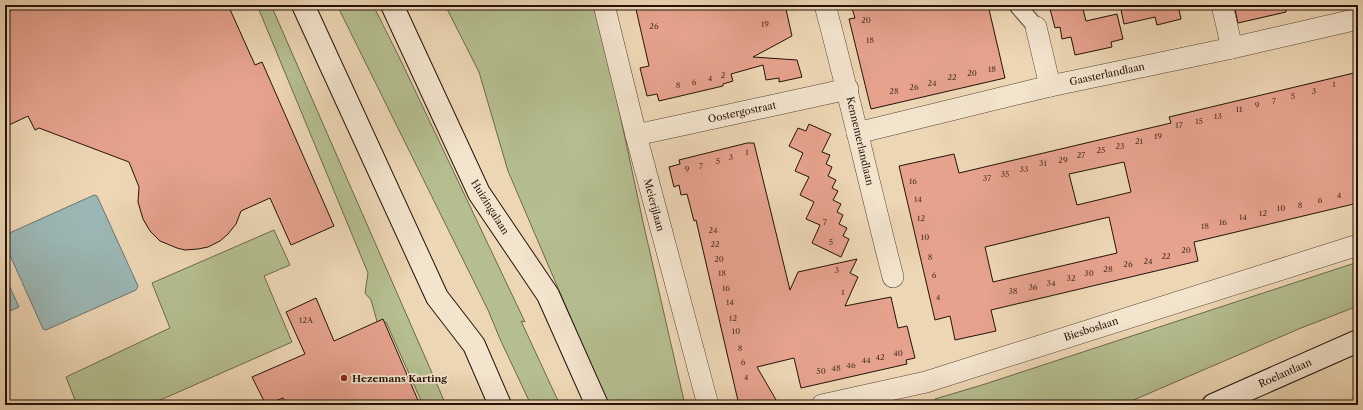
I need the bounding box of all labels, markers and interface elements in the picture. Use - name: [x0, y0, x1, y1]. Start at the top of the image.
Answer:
- house number: 20: [861, 15, 871, 25]
- house number: 19: [761, 19, 769, 29]
- house number: 26: [649, 21, 659, 31]
- house number: 18: [866, 35, 874, 45]
- street label: Gaasterlandlaan: [1068, 60, 1147, 88]
- house number: 18: [988, 64, 996, 74]
- house number: 20: [967, 68, 977, 78]
- house number: 2: [721, 70, 726, 80]
- house number: 22: [947, 72, 957, 82]
- house number: 4: [708, 73, 713, 83]
- house number: 6: [692, 77, 697, 87]
- house number: 24: [927, 78, 937, 88]
- house number: 1: [1332, 79, 1336, 89]
- house number: 8: [676, 80, 681, 90]
- house number: 26: [909, 82, 919, 92]
- house number: 28: [889, 86, 899, 96]
- house number: 3: [1312, 86, 1316, 96]
- house number: 5: [1291, 91, 1295, 101]
- street label: Kennemerlandlaan: [843, 95, 877, 187]
- house number: 7: [1272, 96, 1276, 106]
- street label: Oostergostraat: [707, 98, 778, 126]
- house number: 9: [1255, 100, 1260, 110]
- house number: 11: [1236, 104, 1243, 114]
- house number: 13: [1214, 111, 1222, 121]
- house number: 15: [1195, 116, 1203, 126]
- house number: 17: [1175, 120, 1183, 130]
- house number: 19: [1154, 131, 1162, 141]
- house number: 21: [1135, 136, 1144, 146]
- house number: 23: [1115, 141, 1125, 151]
- house number: 25: [1097, 145, 1105, 155]
- house number: 1: [745, 147, 749, 157]
- house number: 27: [1077, 150, 1085, 160]
- house number: 3: [729, 152, 733, 162]
- house number: 29: [1058, 155, 1068, 165]
- house number: 5: [716, 156, 720, 166]
- house number: 31: [1039, 158, 1048, 168]
- house number: 7: [699, 161, 703, 171]
- house number: 9: [685, 164, 690, 174]
- house number: 33: [1020, 164, 1028, 174]
- house number: 35: [1001, 169, 1009, 179]
- house number: 37: [983, 173, 991, 183]
- house number: 16: [909, 176, 917, 186]
- street label: Huizingalaan: [468, 177, 512, 238]
- street label: Meierijlaan: [641, 177, 667, 233]
- house number: 4: [1337, 190, 1342, 200]
- house number: 14: [914, 194, 922, 204]
- house number: 6: [1318, 195, 1323, 205]
- house number: 8: [1298, 200, 1303, 210]
- house number: 10: [1277, 203, 1285, 213]
- house number: 12: [1259, 208, 1267, 218]
- house number: 14: [1239, 212, 1247, 222]
- house number: 12: [917, 213, 925, 223]
- house number: 7: [823, 217, 827, 227]
- house number: 16: [1219, 217, 1227, 227]
- house number: 18: [1201, 221, 1209, 231]
- house number: 24: [708, 225, 718, 235]
- house number: 10: [921, 232, 929, 242]
- house number: 5: [829, 237, 833, 247]
- house number: 22: [710, 239, 720, 249]
- house number: 20: [1181, 245, 1191, 255]
- house number: 22: [1161, 251, 1171, 261]
- house number: 8: [928, 252, 933, 262]
- house number: 20: [714, 254, 724, 264]
- house number: 24: [1143, 256, 1153, 266]
- house number: 26: [1123, 259, 1133, 269]
- house number: 28: [1103, 264, 1113, 274]
- house number: 3: [835, 265, 839, 275]
- house number: 18: [718, 268, 726, 278]
- house number: 30: [1084, 268, 1094, 278]
- house number: 6: [932, 270, 937, 280]
- house number: 32: [1066, 273, 1076, 283]
- house number: 34: [1046, 278, 1056, 288]
- house number: 36: [1028, 282, 1038, 292]
- house number: 16: [722, 283, 730, 293]
- house number: 38: [1008, 286, 1018, 296]
- house number: 1: [841, 287, 845, 297]
- house number: 4: [936, 292, 941, 302]
- house number: 14: [726, 297, 734, 307]
- house number: 12: [729, 313, 737, 323]
- street label: Biesboslaan: [1062, 314, 1120, 344]
- house number: 12A: [299, 315, 314, 325]
- house number: 10: [732, 326, 740, 336]
- house number: 8: [738, 343, 743, 353]
- house number: 40: [893, 348, 903, 358]
- house number: 42: [875, 352, 885, 362]
- house number: 44: [861, 355, 871, 365]
- street label: Roelantlaan: [1256, 355, 1314, 390]
- house number: 6: [741, 357, 746, 367]
- house number: 46: [846, 360, 856, 370]
- house number: 48: [831, 363, 841, 373]
- house number: 50: [816, 366, 826, 376]
- place label: Hezemans Karting: [352, 372, 447, 385]
- house number: 4: [744, 372, 749, 382]
- marker: Hezemans Karting: [339, 373, 349, 383]

